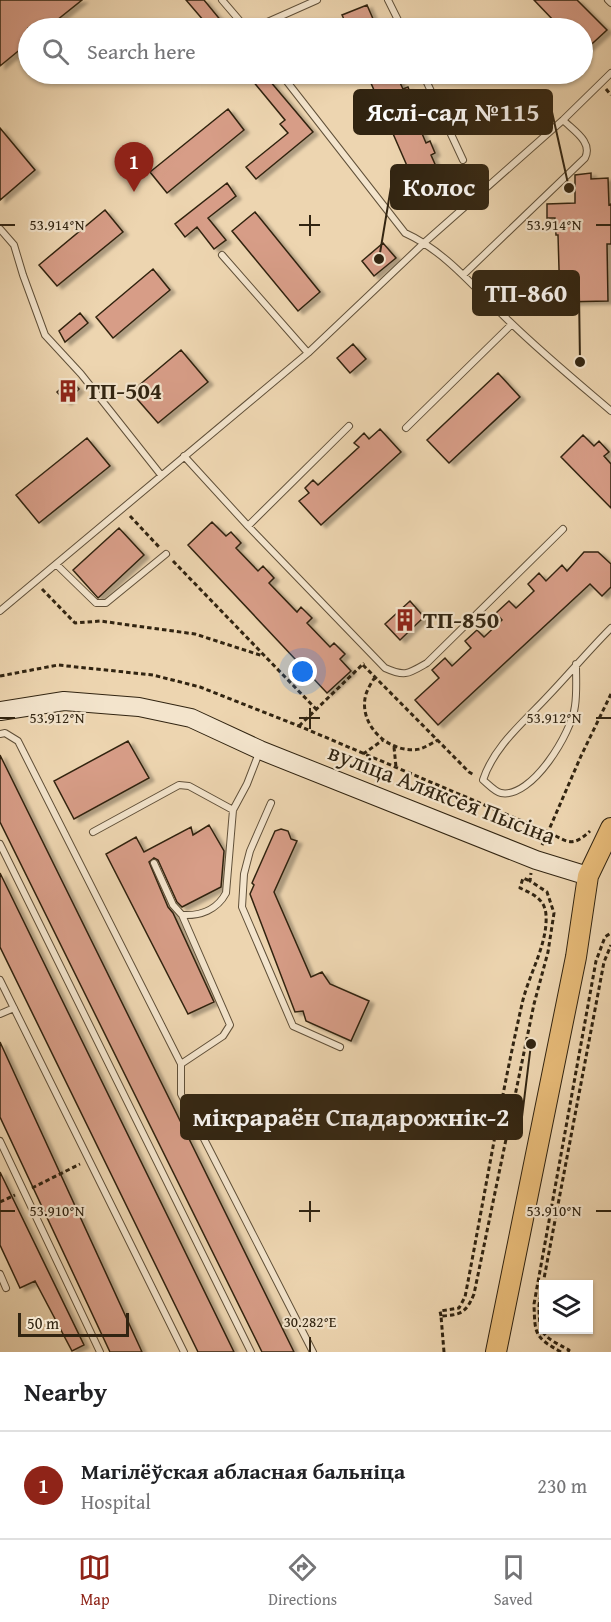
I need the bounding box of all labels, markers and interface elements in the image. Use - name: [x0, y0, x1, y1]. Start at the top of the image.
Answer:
- search box: [18, 18, 593, 84]
- icon: search: [39, 35, 72, 68]
- text: Search here: [87, 35, 196, 67]
- callout: Яслі-сад №115: [354, 90, 552, 134]
- text: Яслі-сад №115: [365, 92, 540, 131]
- pin: 1: [114, 142, 154, 192]
- callout: Колос: [391, 165, 488, 209]
- text: Колос: [403, 167, 475, 206]
- text: 53.914°N: [30, 214, 85, 235]
- text: 53.914°N: [527, 214, 582, 235]
- callout: ТП-860: [473, 271, 579, 315]
- text: ТП-860: [485, 273, 567, 312]
- place label: ТП-504: [86, 373, 162, 408]
- building icon: ТП-504: [55, 378, 81, 404]
- place label: ТП-850: [423, 602, 499, 637]
- building icon: ТП-850: [392, 607, 418, 633]
- your location: [288, 657, 317, 686]
- text: 53.912°N: [30, 707, 85, 728]
- text: 53.912°N: [527, 707, 582, 728]
- street label: вуліца Аляксея Пысіна: [323, 734, 562, 853]
- callout: мікрараён Спадарожнік-2: [181, 1095, 522, 1139]
- text: мікрараён Спадарожнік-2: [192, 1097, 510, 1136]
- text: 53.910°N: [30, 1200, 85, 1221]
- text: 53.910°N: [527, 1200, 582, 1221]
- map controls: [539, 1280, 593, 1334]
- button: layers: [539, 1280, 593, 1334]
- scale bar: [18, 1310, 129, 1338]
- text: 50 m: [27, 1311, 59, 1335]
- text: 30.282°E: [284, 1311, 337, 1332]
- text: Nearby: [24, 1372, 107, 1411]
- text: Магілёўская абласная бальніца: [81, 1455, 405, 1487]
- text: 1: [38, 1471, 49, 1500]
- text: 230 m: [537, 1471, 587, 1500]
- text: Hospital: [81, 1487, 151, 1516]
- tab: Map: [78, 1551, 111, 1611]
- tab: Directions: [268, 1551, 337, 1611]
- tab: Saved: [494, 1551, 533, 1611]

